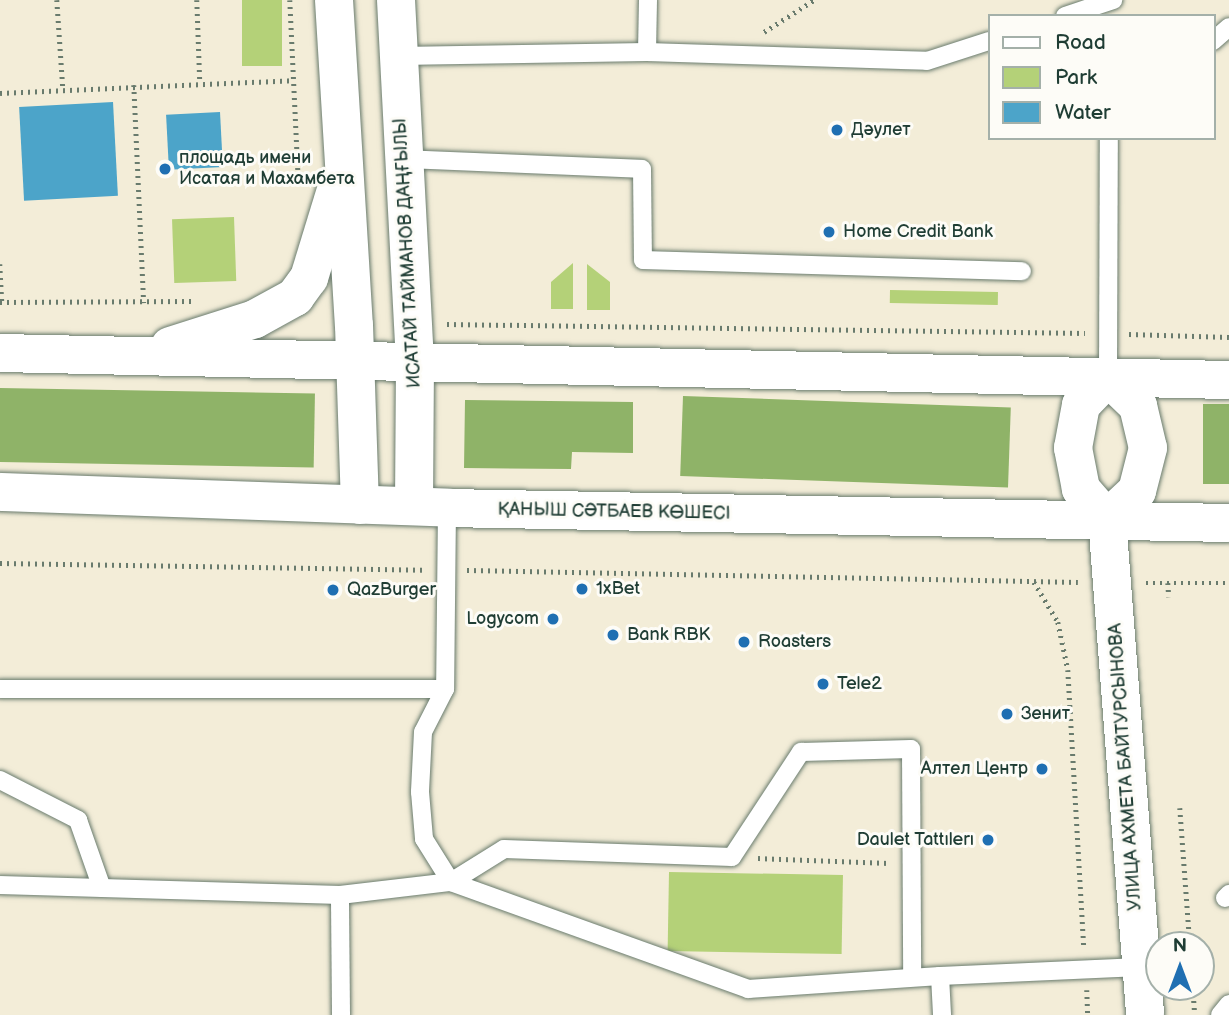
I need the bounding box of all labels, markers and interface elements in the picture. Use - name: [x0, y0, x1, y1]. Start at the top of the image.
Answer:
- legend: [988, 14, 1215, 140]
- text: Road: [1055, 30, 1106, 55]
- text: Park: [1055, 65, 1097, 90]
- text: Water: [1055, 100, 1111, 125]
- street label: ИСАТАЙ ТАЙМАНОВ ДАҢҒЫЛЫ: [390, 117, 426, 389]
- place label: Дәулет: [851, 119, 911, 141]
- marker: Дәулет: [829, 122, 845, 138]
- place label: площадь имени Исатая и Махамбета: [179, 148, 355, 190]
- marker: площадь имени Исатая и Махамбета: [157, 161, 173, 177]
- place label: Home Credit Bank: [843, 221, 993, 243]
- marker: Home Credit Bank: [821, 224, 837, 240]
- street label: ҚАНЫШ СӘТБАЕВ КӨШЕСІ: [497, 499, 731, 525]
- place label: 1xBet: [596, 578, 640, 600]
- place label: QazBurger: [347, 579, 436, 601]
- marker: 1xBet: [574, 581, 590, 597]
- marker: QazBurger: [325, 582, 341, 598]
- place label: Logycom: [466, 608, 539, 630]
- marker: Logycom: [545, 611, 561, 627]
- street label: УЛИЦА АХМЕТА БАЙТУРСЫНОВА: [1105, 623, 1147, 911]
- place label: Bank RBK: [627, 624, 710, 646]
- marker: Bank RBK: [605, 627, 621, 643]
- place label: Roasters: [758, 631, 831, 653]
- marker: Roasters: [736, 634, 752, 650]
- place label: Tele2: [837, 673, 882, 695]
- marker: Tele2: [815, 676, 831, 692]
- place label: Зенит: [1021, 703, 1070, 725]
- marker: Зенит: [999, 706, 1015, 722]
- place label: Алтел Центр: [921, 758, 1028, 780]
- marker: Алтел Центр: [1034, 761, 1050, 777]
- place label: Daulet Tattılerı: [856, 829, 974, 851]
- marker: Daulet Tattılerı: [980, 832, 996, 848]
- north arrow: [1145, 931, 1215, 1001]
- text: N: [1173, 935, 1187, 958]

